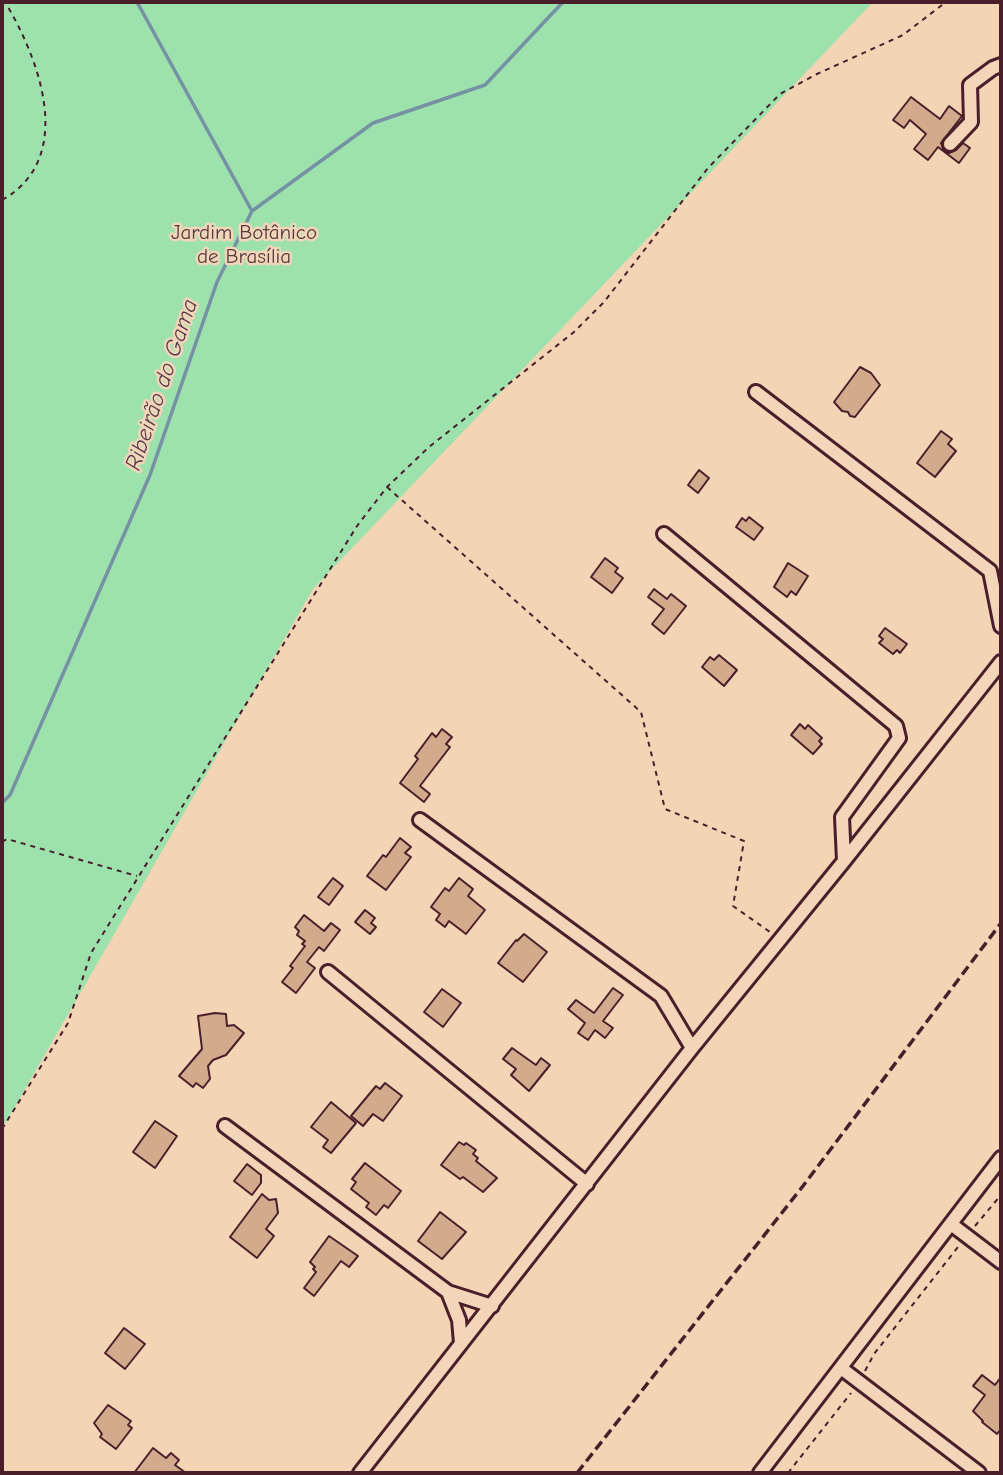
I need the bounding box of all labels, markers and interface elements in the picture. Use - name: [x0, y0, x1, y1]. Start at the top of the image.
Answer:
- park label: Jardim Botânico de Brasília: [171, 220, 317, 270]
- water label: Ribeirão do Gama: [120, 296, 204, 474]

